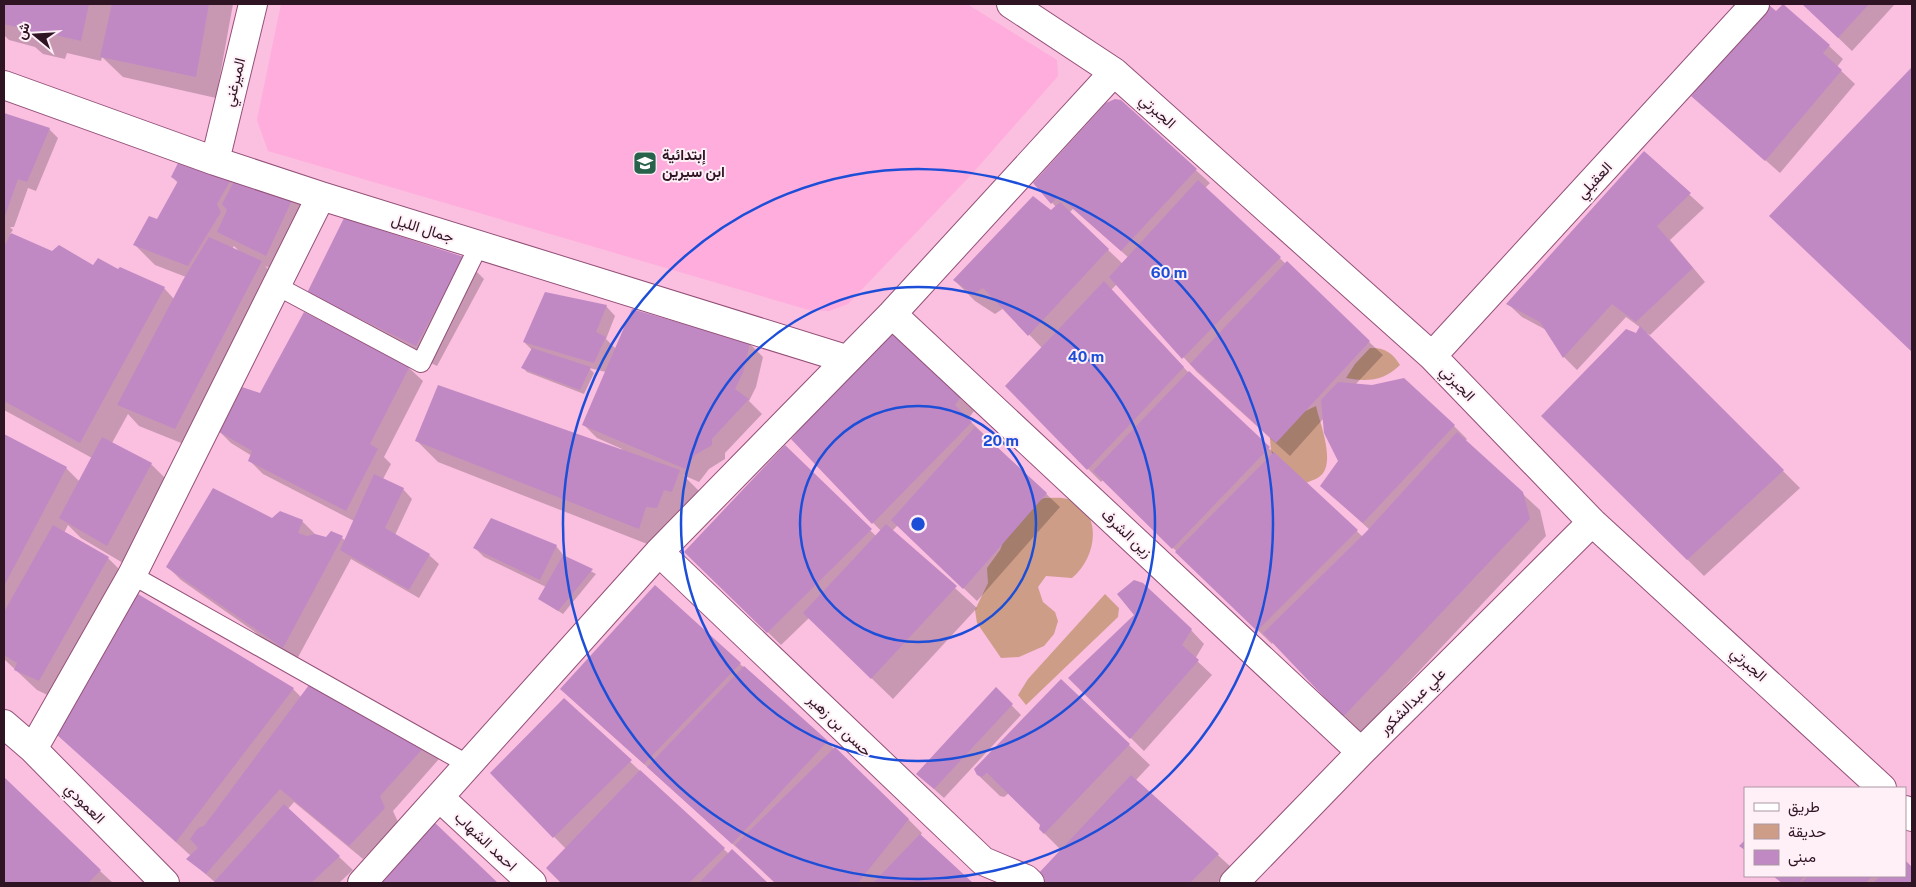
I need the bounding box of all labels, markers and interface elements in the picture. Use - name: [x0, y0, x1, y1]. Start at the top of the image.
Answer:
- north arrow: [10, 10, 60, 60]
- text: ش: [12, 20, 34, 42]
- street label: الميرغني: [220, 56, 253, 109]
- street label: الجبرتي: [1133, 91, 1179, 135]
- place label: إبتدائية ابن سيرين: [662, 146, 725, 181]
- school or university icon: إبتدائية ابن سيرين: [632, 150, 658, 176]
- street label: العقيلي: [1573, 158, 1619, 205]
- street label: جمال الليل: [389, 210, 456, 246]
- text: 60 m: [1151, 264, 1187, 281]
- text: 40 m: [1068, 348, 1104, 365]
- street label: الجبرتي: [1434, 362, 1479, 408]
- text: 20 m: [983, 432, 1019, 449]
- street label: زين الشرف: [1097, 505, 1156, 562]
- centre of rings: [909, 515, 927, 533]
- street label: الجبرتي: [1724, 644, 1770, 688]
- street label: علي عبدالشكور: [1375, 664, 1452, 742]
- street label: حسن بن زهير: [802, 690, 875, 761]
- street label: العمودي: [58, 780, 108, 830]
- legend: [1744, 787, 1906, 877]
- text: طريق: [1788, 798, 1820, 817]
- street label: احمد الشهاب: [451, 808, 521, 875]
- text: حديقة: [1788, 823, 1826, 841]
- text: مبنى: [1788, 848, 1816, 867]

